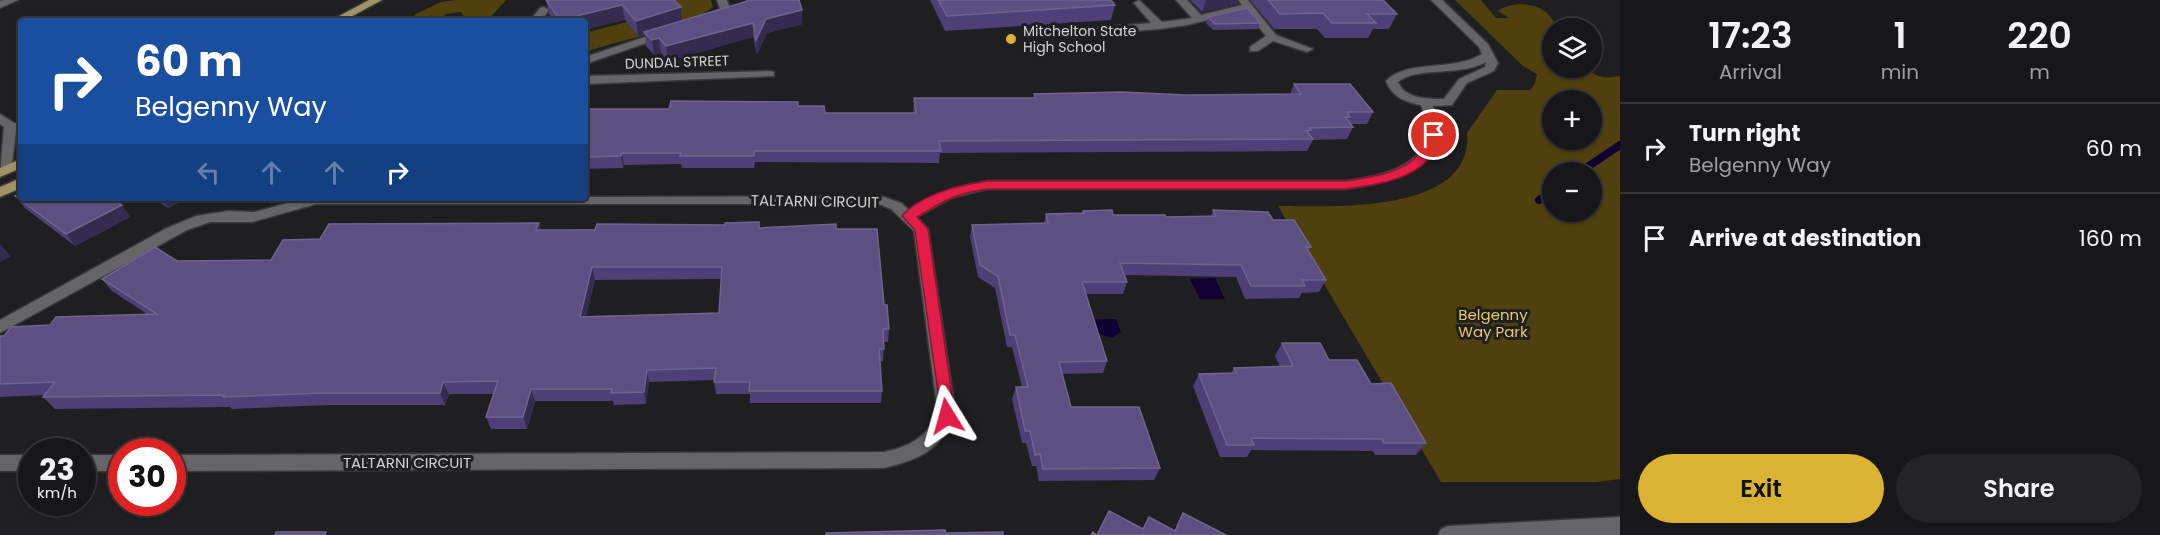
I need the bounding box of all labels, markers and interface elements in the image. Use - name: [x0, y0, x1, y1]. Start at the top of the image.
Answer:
- text: 17:23: [1708, 10, 1793, 61]
- text: 1: [1893, 10, 1906, 61]
- text: 220: [2007, 10, 2072, 61]
- map controls: [1542, 18, 1602, 222]
- button: layers: [1542, 18, 1602, 78]
- place label: Mitchelton State High School: [1023, 21, 1137, 57]
- text: 60 m: [135, 32, 243, 91]
- marker: Mitchelton State High School: [1004, 32, 1018, 46]
- icon: right: [36, 42, 114, 120]
- street label: DUNDAL STREET: [624, 50, 730, 74]
- text: Arrival: [1719, 58, 1782, 86]
- text: min: [1881, 58, 1919, 86]
- text: m: [2029, 58, 2050, 86]
- text: Belgenny Way: [135, 88, 327, 125]
- button: +: [1542, 90, 1602, 150]
- pin: [1408, 109, 1459, 160]
- icon: arrive: [1417, 118, 1450, 151]
- text: Turn right: [1689, 118, 1800, 149]
- icon: right: [1638, 132, 1671, 165]
- text: 60 m: [2086, 133, 2142, 164]
- text: Belgenny Way: [1689, 151, 1831, 179]
- icon: left: [192, 156, 225, 189]
- icon: ahead: [255, 156, 288, 189]
- icon: ahead: [318, 156, 351, 189]
- icon: right: [381, 156, 414, 189]
- button: −: [1542, 162, 1602, 222]
- street label: TALTARNI CIRCUIT: [751, 189, 879, 213]
- icon: arrive: [1638, 222, 1671, 255]
- text: Arrive at destination: [1689, 223, 1921, 254]
- text: 160 m: [2079, 223, 2142, 254]
- park label: Belgenny Way Park: [1458, 304, 1528, 342]
- position arrow: [915, 384, 979, 448]
- speed limit sign: 30: [108, 438, 186, 516]
- text: 23: [39, 448, 75, 491]
- street label: TALTARNI CIRCUIT: [343, 452, 471, 473]
- button: Exit: [1638, 454, 1884, 523]
- button: Share: [1896, 454, 2142, 523]
- text: km/h: [37, 482, 77, 503]

